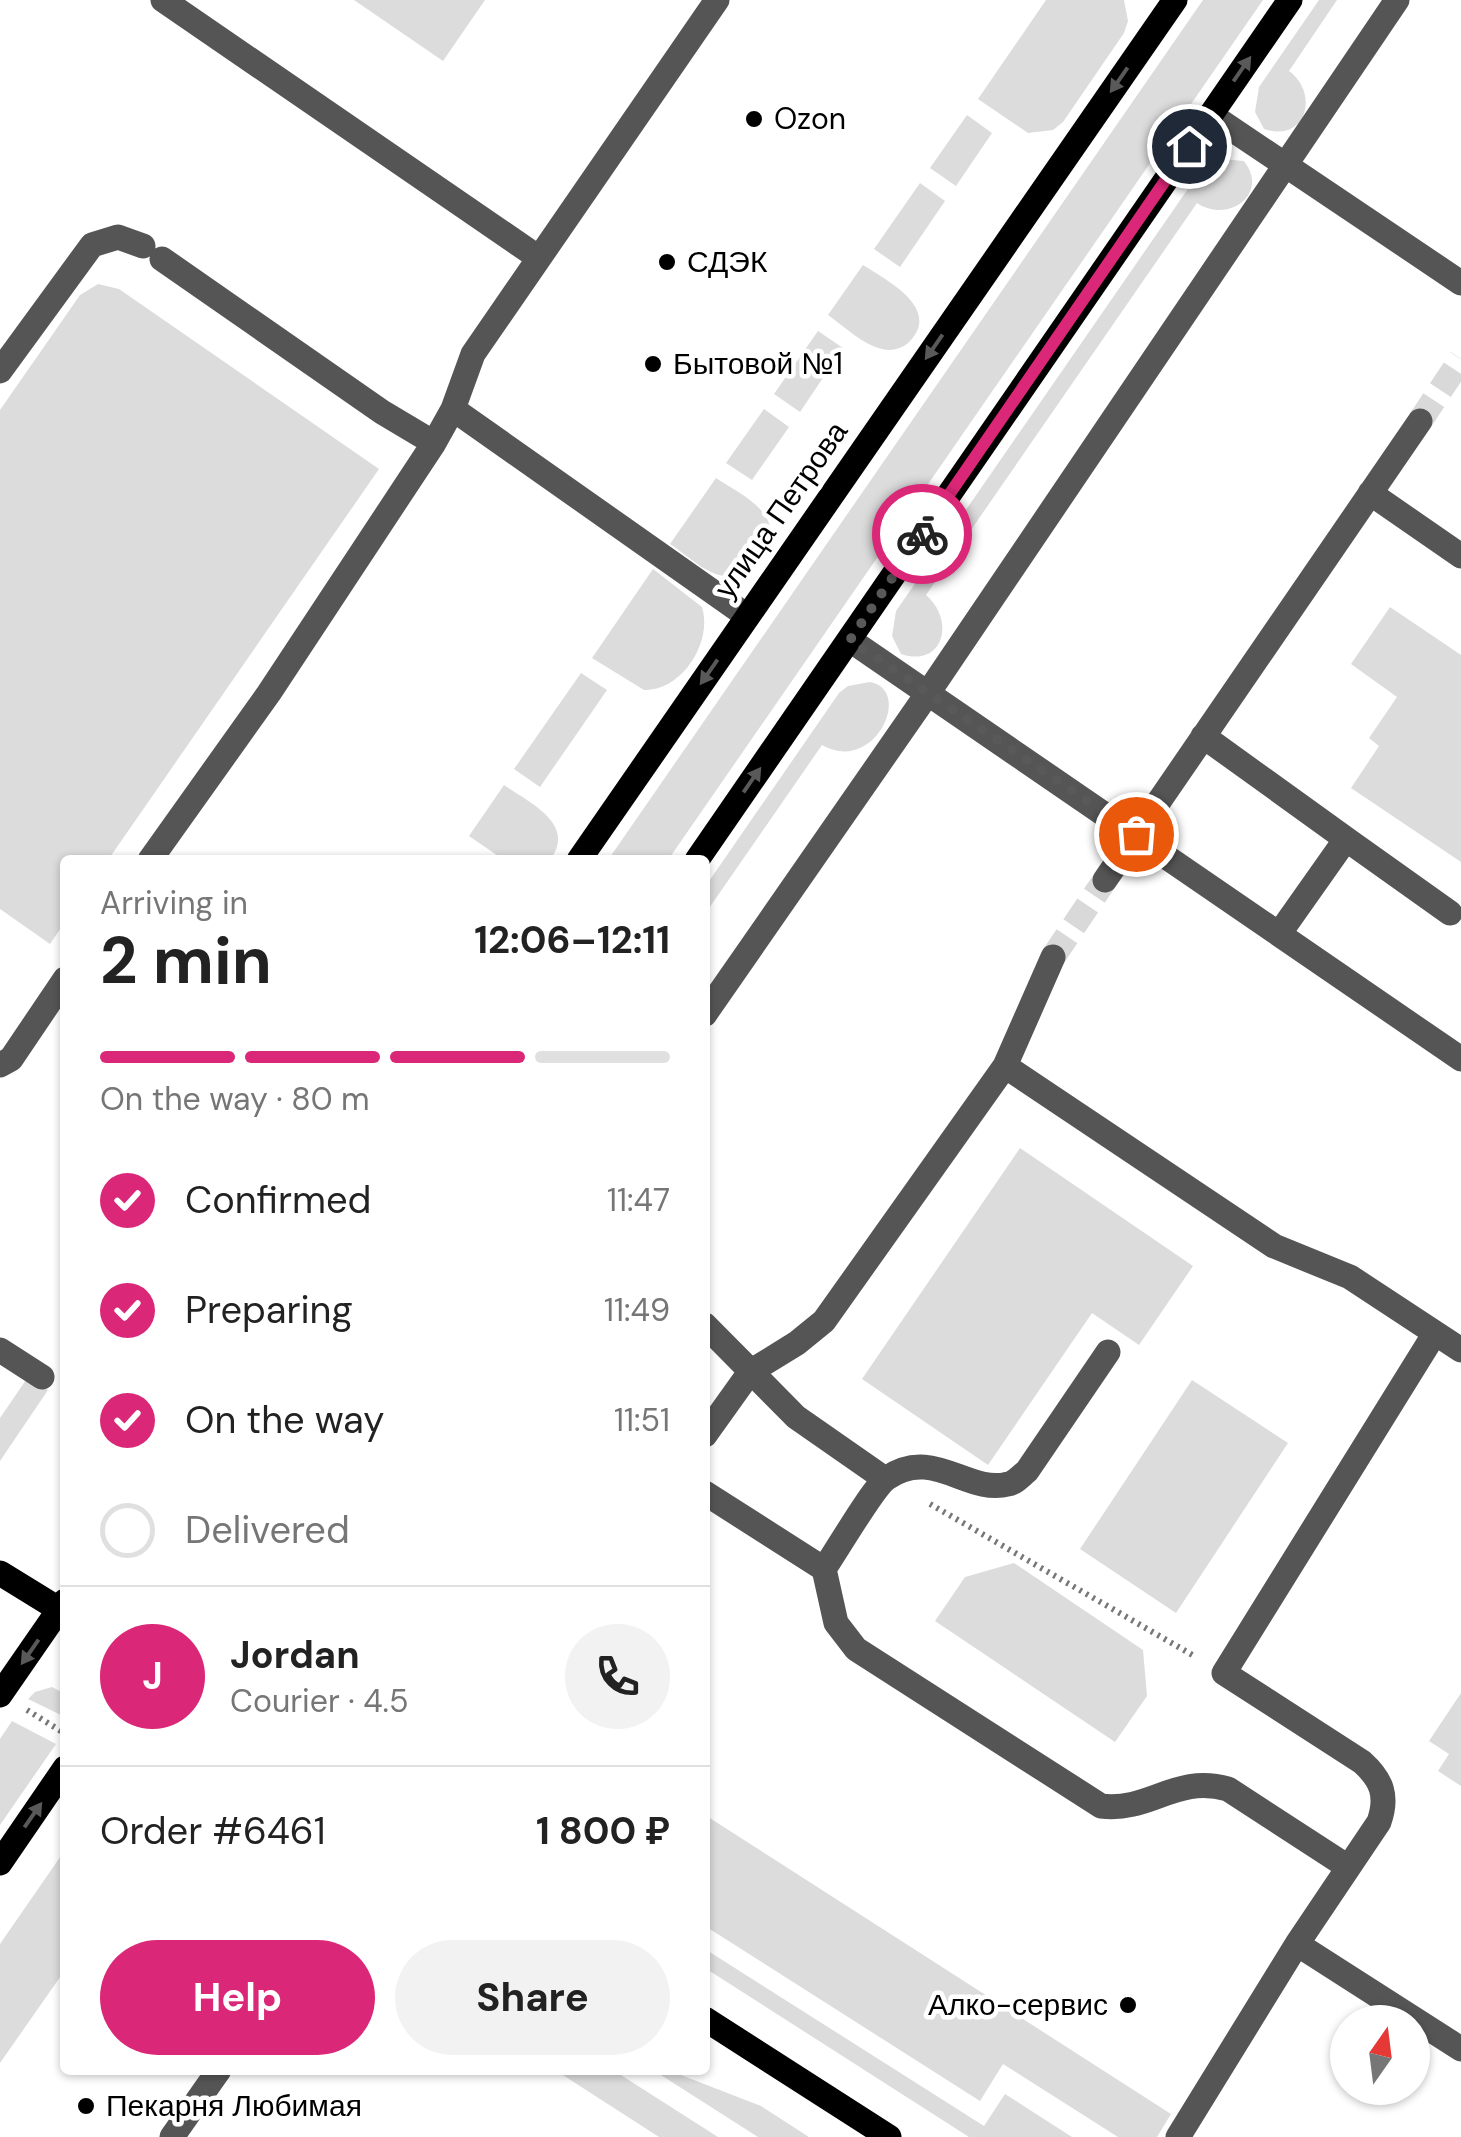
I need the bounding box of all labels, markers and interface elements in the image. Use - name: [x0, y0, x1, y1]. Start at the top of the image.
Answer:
- one-way arrow: [1232, 56, 1251, 83]
- one-way arrow: [1110, 67, 1129, 93]
- place label: Ozon: [774, 99, 846, 138]
- pin: [1147, 104, 1232, 189]
- marker: Ozon: [743, 108, 765, 130]
- icon: home: [1162, 119, 1217, 174]
- place label: СДЭК: [687, 242, 768, 281]
- marker: СДЭК: [656, 251, 678, 273]
- one-way arrow: [925, 334, 944, 360]
- place label: Бытовой №1: [673, 344, 843, 383]
- marker: Бытовой №1: [642, 353, 664, 375]
- street label: улица Петрова: [705, 413, 856, 606]
- courier: [872, 484, 972, 584]
- icon: bike: [895, 507, 950, 562]
- one-way arrow: [700, 658, 719, 685]
- one-way arrow: [742, 767, 761, 793]
- pin: [1094, 792, 1179, 877]
- icon: bag: [1109, 807, 1164, 862]
- text: Arriving in: [100, 882, 248, 924]
- text: 12:06–12:11: [474, 915, 670, 965]
- text: 2 min: [100, 919, 272, 1003]
- text: On the way · 80 m: [100, 1078, 370, 1120]
- icon: check: [100, 1173, 155, 1228]
- text: Confirmed: [185, 1175, 371, 1225]
- text: 11:47: [607, 1179, 670, 1221]
- icon: check: [100, 1283, 155, 1338]
- text: Preparing: [185, 1285, 353, 1335]
- text: 11:49: [604, 1289, 670, 1331]
- icon: check: [100, 1393, 155, 1448]
- text: On the way: [185, 1395, 384, 1445]
- text: 11:51: [614, 1399, 670, 1441]
- text: Delivered: [185, 1505, 350, 1555]
- button: phone: [565, 1624, 670, 1729]
- text: Jordan: [230, 1630, 360, 1680]
- one-way arrow: [21, 1639, 40, 1666]
- text: J: [142, 1651, 163, 1701]
- text: Courier · 4.5: [230, 1680, 408, 1722]
- one-way arrow: [23, 1802, 41, 1829]
- text: Order #6461: [100, 1806, 326, 1856]
- text: 1 800 ₽: [536, 1806, 670, 1856]
- button: Help: [100, 1940, 375, 2055]
- button: Share: [395, 1940, 670, 2055]
- place label: Алко-сервис: [928, 1985, 1108, 2024]
- marker: Алко-сервис: [1117, 1994, 1139, 2016]
- north arrow: [1330, 2005, 1430, 2105]
- map controls: [1330, 2005, 1430, 2105]
- place label: Пекарня Любимая: [106, 2086, 362, 2125]
- marker: Пекарня Любимая: [75, 2095, 97, 2117]

